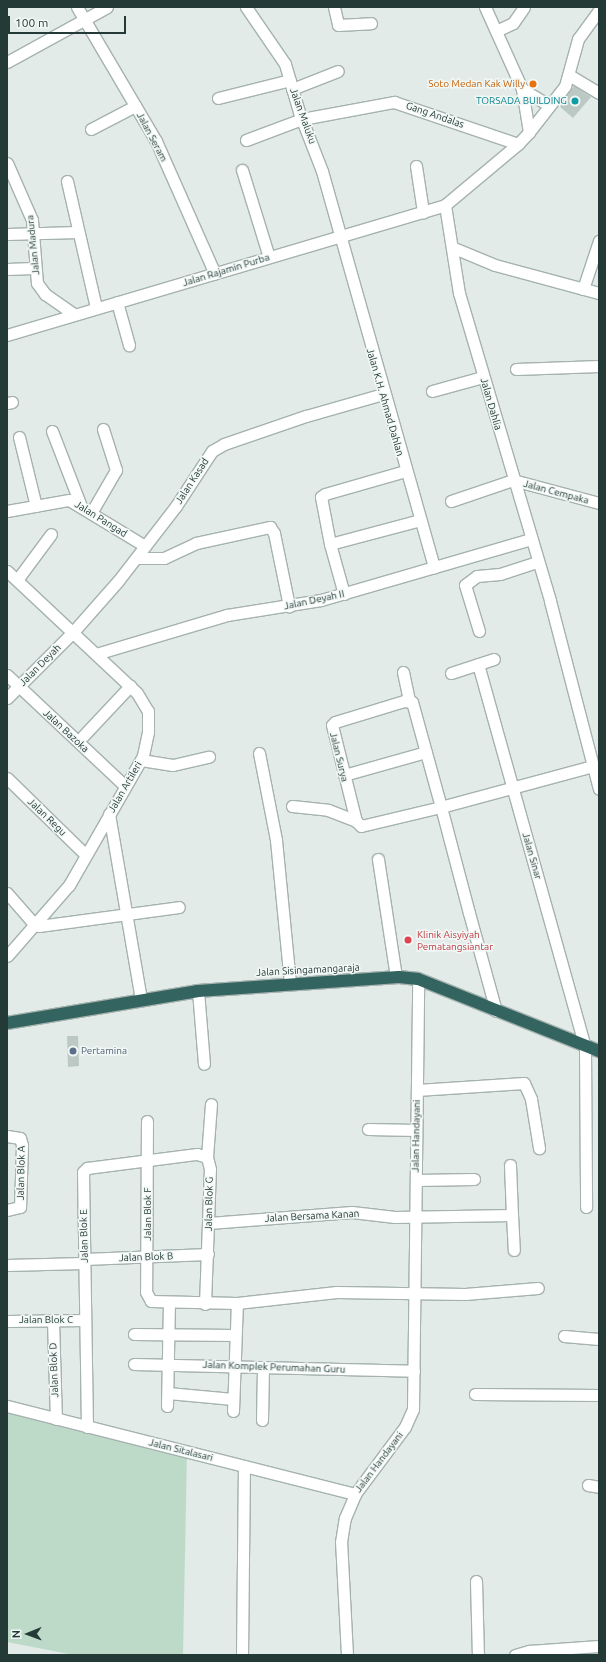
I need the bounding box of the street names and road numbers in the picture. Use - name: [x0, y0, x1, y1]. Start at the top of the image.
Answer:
- street label: Jalan Maluku: [287, 86, 319, 146]
- street label: Gang Andalas: [404, 99, 466, 131]
- street label: Jalan Seram: [134, 110, 170, 164]
- street label: Jalan Madura: [24, 214, 42, 276]
- street label: Jalan Rajamin Purba: [181, 251, 271, 289]
- street label: Jalan K.H. Ahmad Dahlan: [364, 347, 406, 457]
- street label: Jalan Dahlia: [478, 376, 504, 432]
- street label: Jalan Kasad: [173, 456, 211, 506]
- street label: Jalan Cempaka: [522, 477, 590, 507]
- street label: Jalan Pangad: [73, 498, 129, 540]
- street label: Jalan Deyah II: [283, 588, 345, 612]
- street label: Jalan Deyah: [17, 642, 63, 688]
- street label: Jalan Bazoka: [41, 707, 91, 755]
- street label: Jalan Surya: [327, 731, 351, 783]
- street label: Jalan Artileri: [106, 759, 144, 815]
- street label: Jalan Regu: [25, 796, 69, 838]
- street label: Jalan Sinar: [520, 831, 544, 881]
- street label: Jalan Sisingamangaraja: [256, 961, 360, 979]
- street label: Jalan Handayani: [409, 1100, 423, 1172]
- street label: Jalan Blok A: [15, 1146, 27, 1200]
- street label: Jalan Blok G: [203, 1177, 215, 1231]
- street label: Jalan Blok F: [142, 1187, 154, 1241]
- street label: Jalan Bersama Kanan: [264, 1208, 360, 1224]
- street label: Jalan Blok E: [78, 1209, 90, 1263]
- street label: Jalan Blok B: [119, 1250, 173, 1264]
- street label: Jalan Blok C: [19, 1314, 73, 1326]
- street label: Jalan Blok D: [47, 1342, 61, 1398]
- street label: Jalan Komplek Perumahan Guru: [202, 1359, 346, 1375]
- street label: Jalan Handayani: [352, 1429, 406, 1495]
- street label: Jalan Sitalasari: [148, 1436, 214, 1464]

